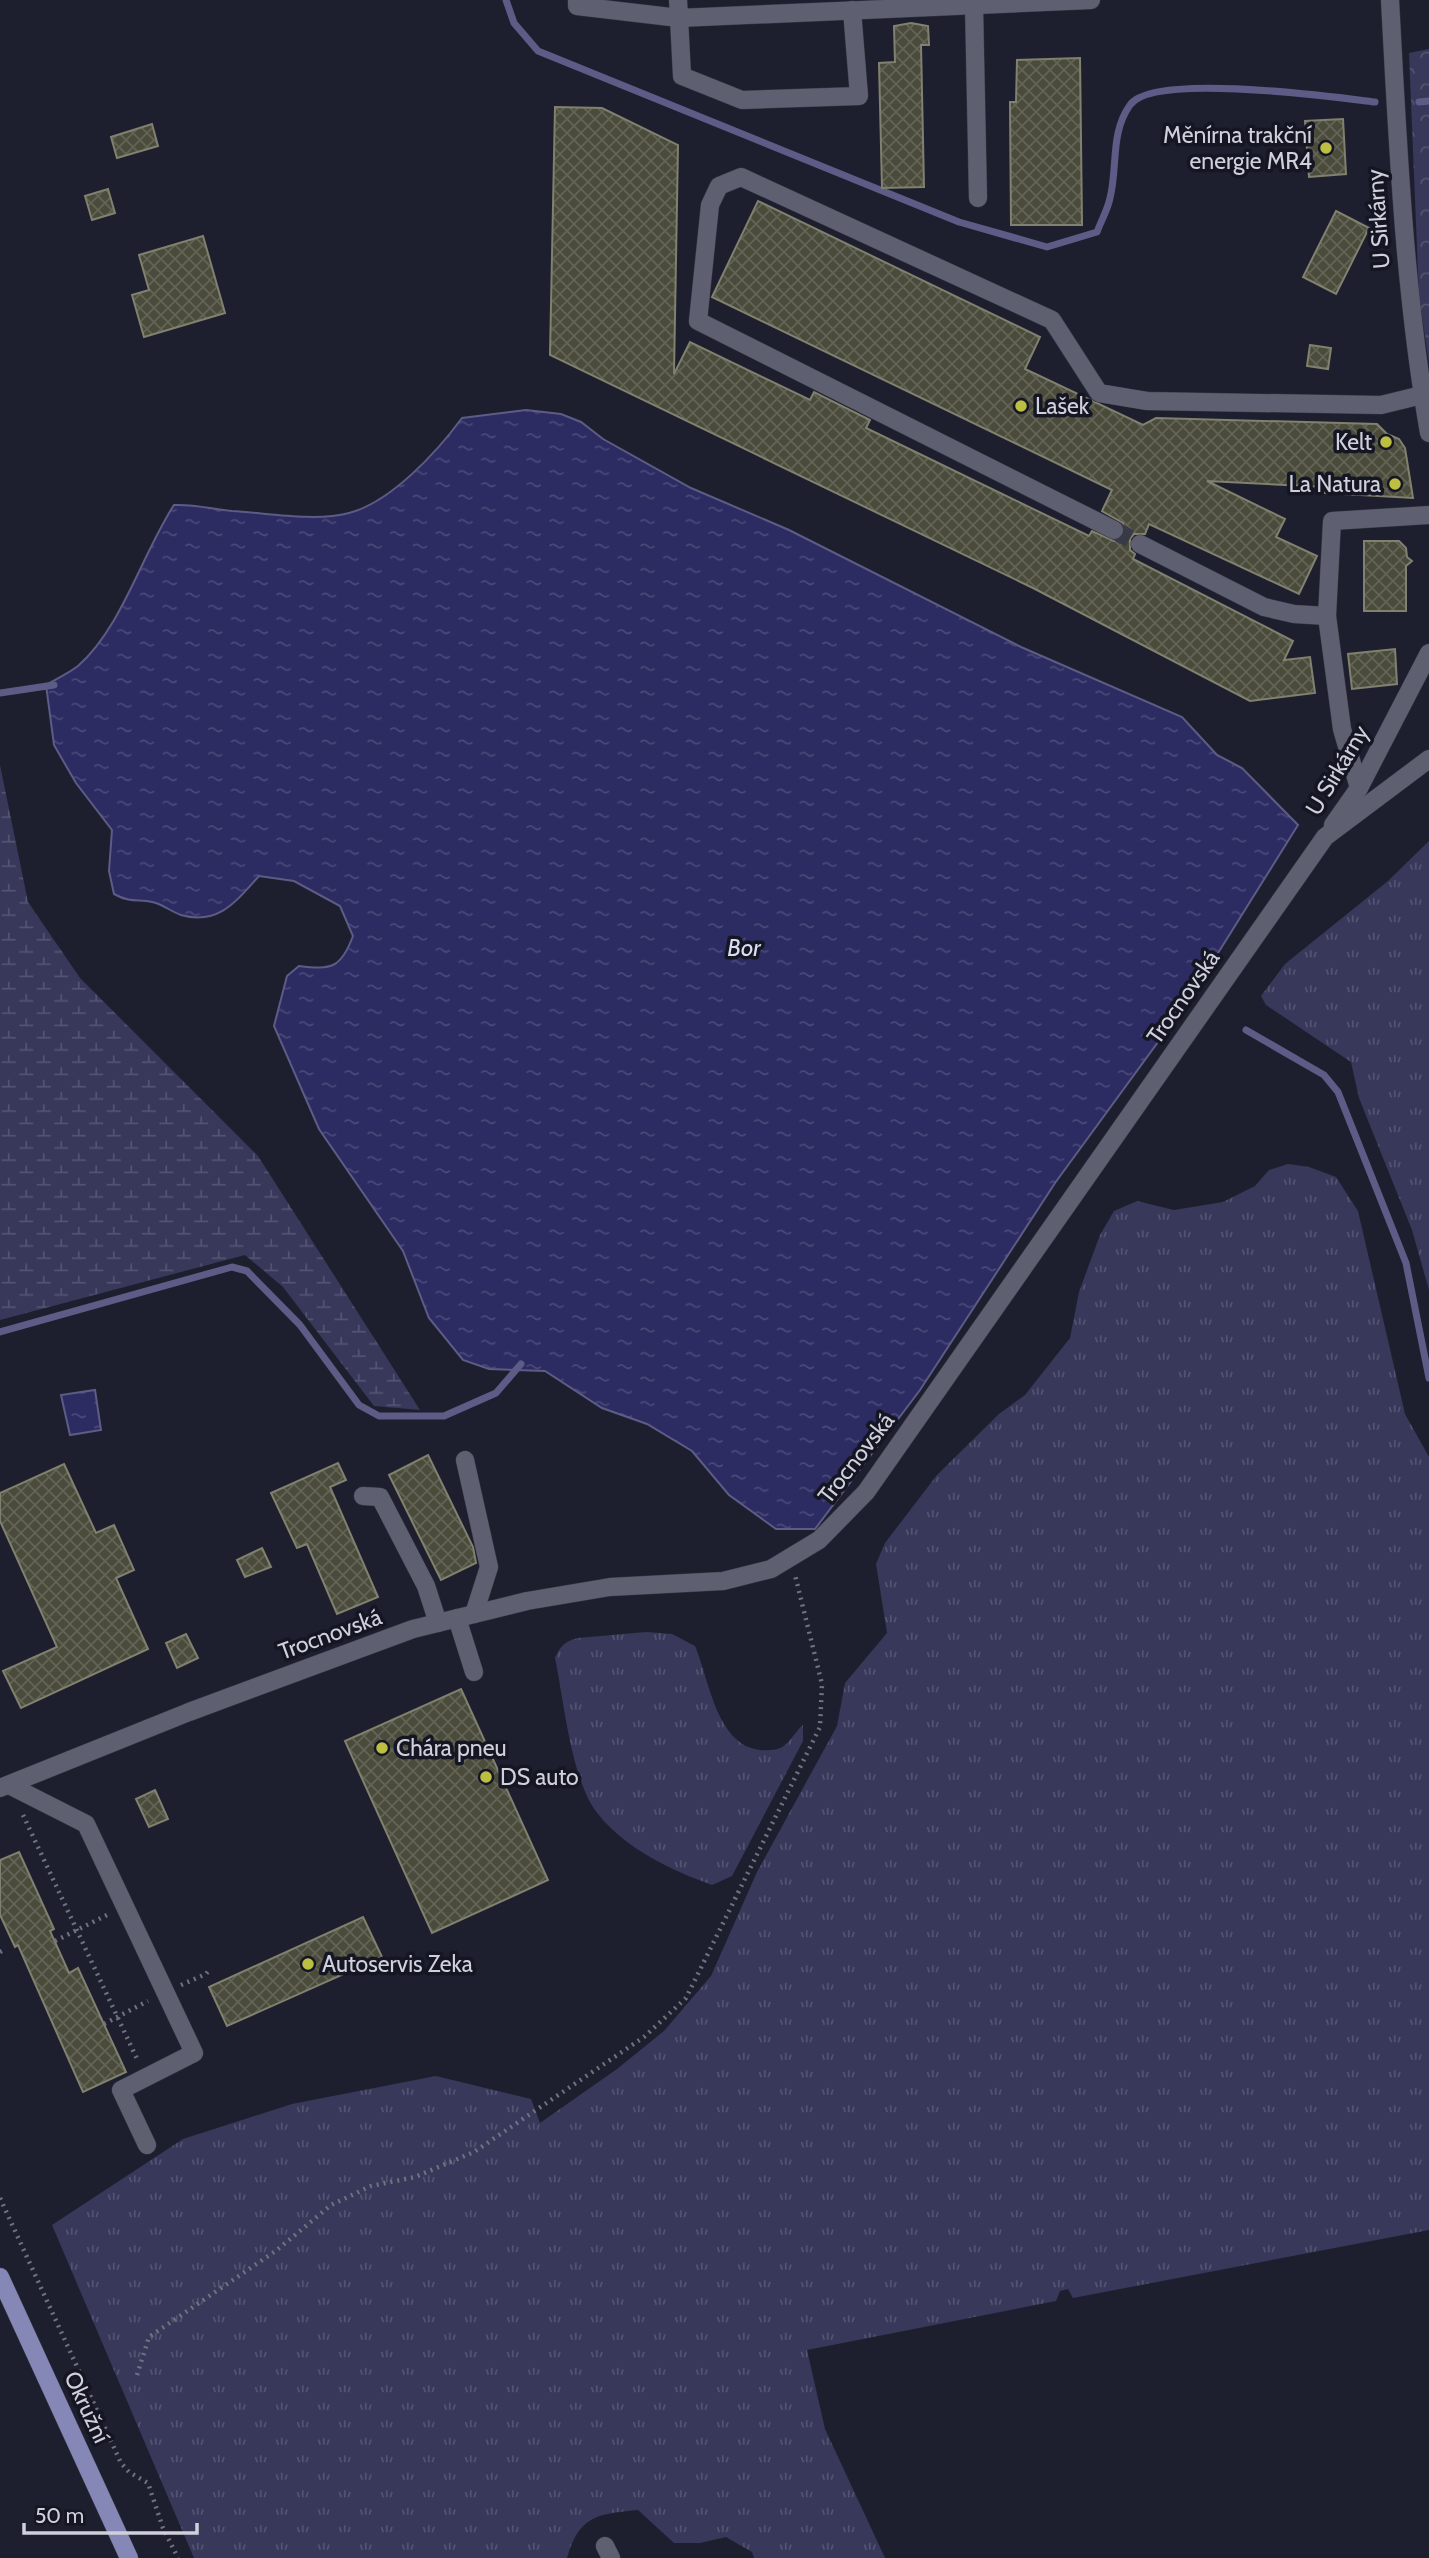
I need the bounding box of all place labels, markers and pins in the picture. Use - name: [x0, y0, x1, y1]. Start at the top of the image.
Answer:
- place label: Měnírna trakční energie MR4: [1163, 121, 1312, 175]
- marker: Měnírna trakční energie MR4: [1318, 140, 1334, 156]
- place label: Lašek: [1035, 392, 1090, 420]
- marker: Lašek: [1013, 398, 1029, 414]
- place label: Kelt: [1335, 428, 1372, 456]
- marker: Kelt: [1378, 434, 1394, 450]
- place label: La Natura: [1289, 470, 1381, 498]
- marker: La Natura: [1387, 476, 1403, 492]
- place label: Chára pneu: [396, 1734, 507, 1762]
- marker: Chára pneu: [374, 1740, 390, 1756]
- place label: DS auto: [500, 1763, 579, 1791]
- marker: DS auto: [478, 1769, 494, 1785]
- place label: Autoservis Zeka: [322, 1950, 473, 1978]
- marker: Autoservis Zeka: [300, 1956, 316, 1972]

